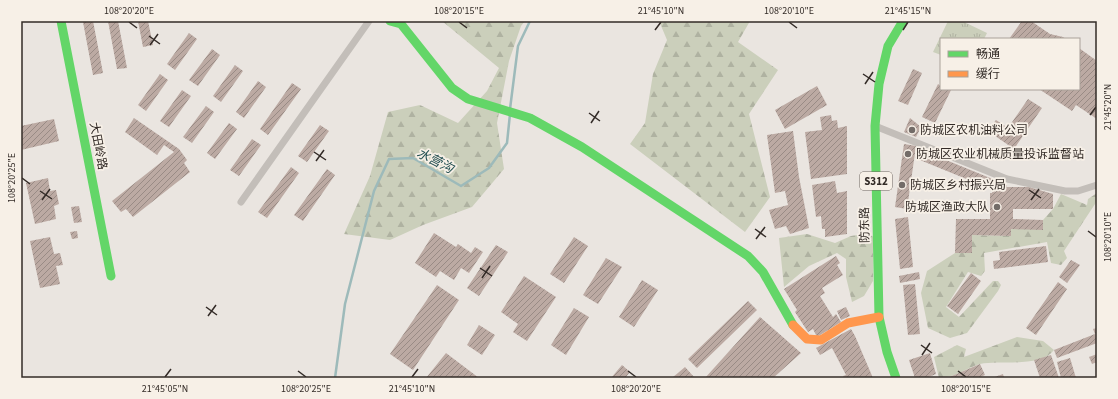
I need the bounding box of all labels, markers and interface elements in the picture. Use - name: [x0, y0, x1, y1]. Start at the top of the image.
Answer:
- text: 108°20'20"E: [104, 4, 154, 18]
- text: 108°20'15"E: [434, 4, 484, 18]
- text: 21°45'10"N: [638, 4, 684, 18]
- text: 108°20'10"E: [764, 4, 814, 18]
- text: 21°45'15"N: [885, 4, 931, 18]
- legend: [940, 38, 1080, 90]
- text: 畅通: [976, 46, 1000, 63]
- text: 缓行: [976, 66, 1000, 83]
- text: 21°45'20"N: [1101, 84, 1115, 130]
- street label: 大田岭路: [85, 121, 111, 171]
- place label: 防城区农机油料公司: [920, 122, 1028, 139]
- marker: 防城区农机油料公司: [907, 125, 917, 135]
- water label: 水营沟: [414, 144, 458, 179]
- place label: 防城区农业机械质量投诉监督站: [916, 146, 1084, 163]
- marker: 防城区农业机械质量投诉监督站: [903, 149, 913, 159]
- text: 108°20'25"E: [5, 153, 19, 203]
- road number: S312: [860, 172, 892, 190]
- place label: 防城区乡村振兴局: [910, 177, 1006, 194]
- marker: 防城区乡村振兴局: [897, 180, 907, 190]
- place label: 防城区渔政大队: [905, 199, 989, 216]
- marker: 防城区渔政大队: [992, 202, 1002, 212]
- street label: 防东路: [856, 207, 874, 243]
- text: 108°20'10"E: [1101, 212, 1115, 262]
- text: 21°45'05"N: [142, 382, 188, 396]
- text: 108°20'25"E: [281, 382, 331, 396]
- text: 21°45'10"N: [389, 382, 435, 396]
- text: 108°20'20"E: [611, 382, 661, 396]
- text: 108°20'15"E: [941, 382, 991, 396]

